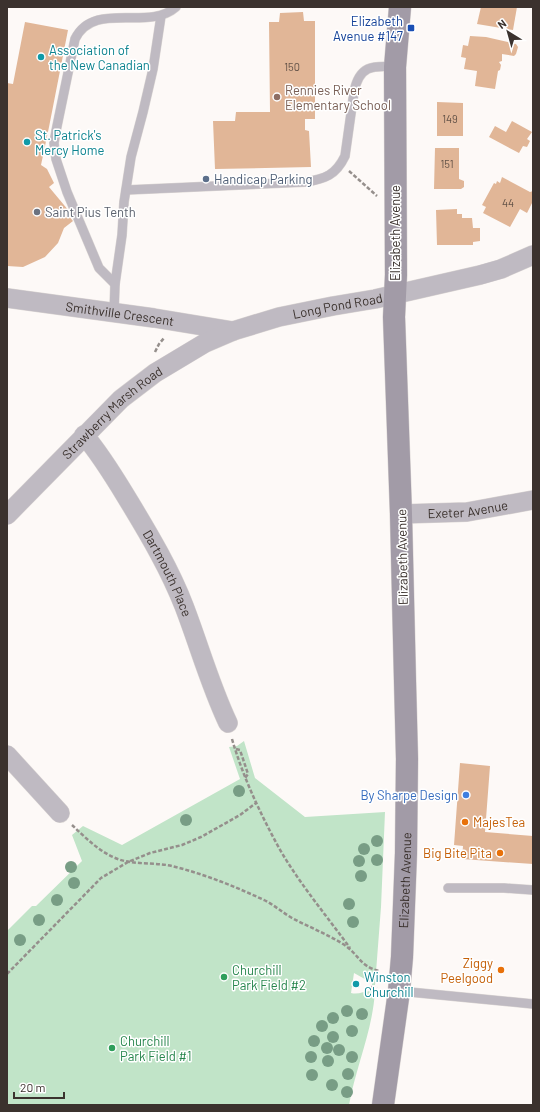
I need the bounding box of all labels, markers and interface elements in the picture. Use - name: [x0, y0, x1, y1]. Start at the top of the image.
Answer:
- north arrow: [488, 12, 528, 52]
- place label: Elizabeth Avenue #147: [333, 13, 403, 44]
- text: N: [495, 16, 509, 31]
- marker: Elizabeth Avenue #147: [406, 23, 416, 33]
- place label: Association of the New Canadian: [49, 42, 150, 73]
- marker: Association of the New Canadian: [36, 52, 46, 62]
- house number: 150: [284, 60, 300, 73]
- place label: Rennies River Elementary School: [285, 82, 391, 113]
- marker: Rennies River Elementary School: [272, 92, 282, 102]
- house number: 149: [442, 112, 458, 125]
- place label: St. Patrick's Mercy Home: [35, 127, 104, 158]
- marker: St. Patrick's Mercy Home: [22, 137, 32, 147]
- house number: 151: [440, 157, 454, 170]
- place label: Handicap Parking: [214, 171, 313, 187]
- marker: Handicap Parking: [201, 174, 211, 184]
- street label: Elizabeth Avenue: [387, 185, 403, 281]
- house number: 44: [502, 196, 514, 209]
- place label: Saint Pius Tenth: [45, 204, 136, 220]
- marker: Saint Pius Tenth: [32, 207, 42, 217]
- street label: Long Pond Road: [291, 290, 384, 322]
- street label: Smithville Crescent: [65, 298, 175, 329]
- street label: Strawberry Marsh Road: [59, 363, 165, 462]
- street label: Exeter Avenue: [427, 497, 509, 521]
- street label: Elizabeth Avenue: [393, 509, 411, 605]
- street label: Dartmouth Place: [140, 527, 195, 619]
- place label: By Sharpe Design: [360, 787, 458, 803]
- marker: By Sharpe Design: [461, 790, 471, 800]
- place label: MajesTea: [473, 814, 525, 830]
- marker: MajesTea: [460, 817, 470, 827]
- street label: Elizabeth Avenue: [395, 832, 414, 929]
- place label: Big Bite Pita: [423, 845, 492, 861]
- marker: Big Bite Pita: [495, 848, 505, 858]
- place label: Ziggy Peelgood: [440, 955, 493, 986]
- place label: Churchill Park Field #2: [232, 962, 306, 993]
- marker: Ziggy Peelgood: [496, 965, 506, 975]
- place label: Winston Churchill: [364, 969, 414, 1000]
- marker: Churchill Park Field #2: [219, 972, 229, 982]
- marker: Winston Churchill: [351, 979, 361, 989]
- place label: Churchill Park Field #1: [120, 1033, 192, 1064]
- marker: Churchill Park Field #1: [107, 1043, 117, 1053]
- scale bar: [14, 1074, 64, 1100]
- text: 20 m: [20, 1080, 46, 1094]

